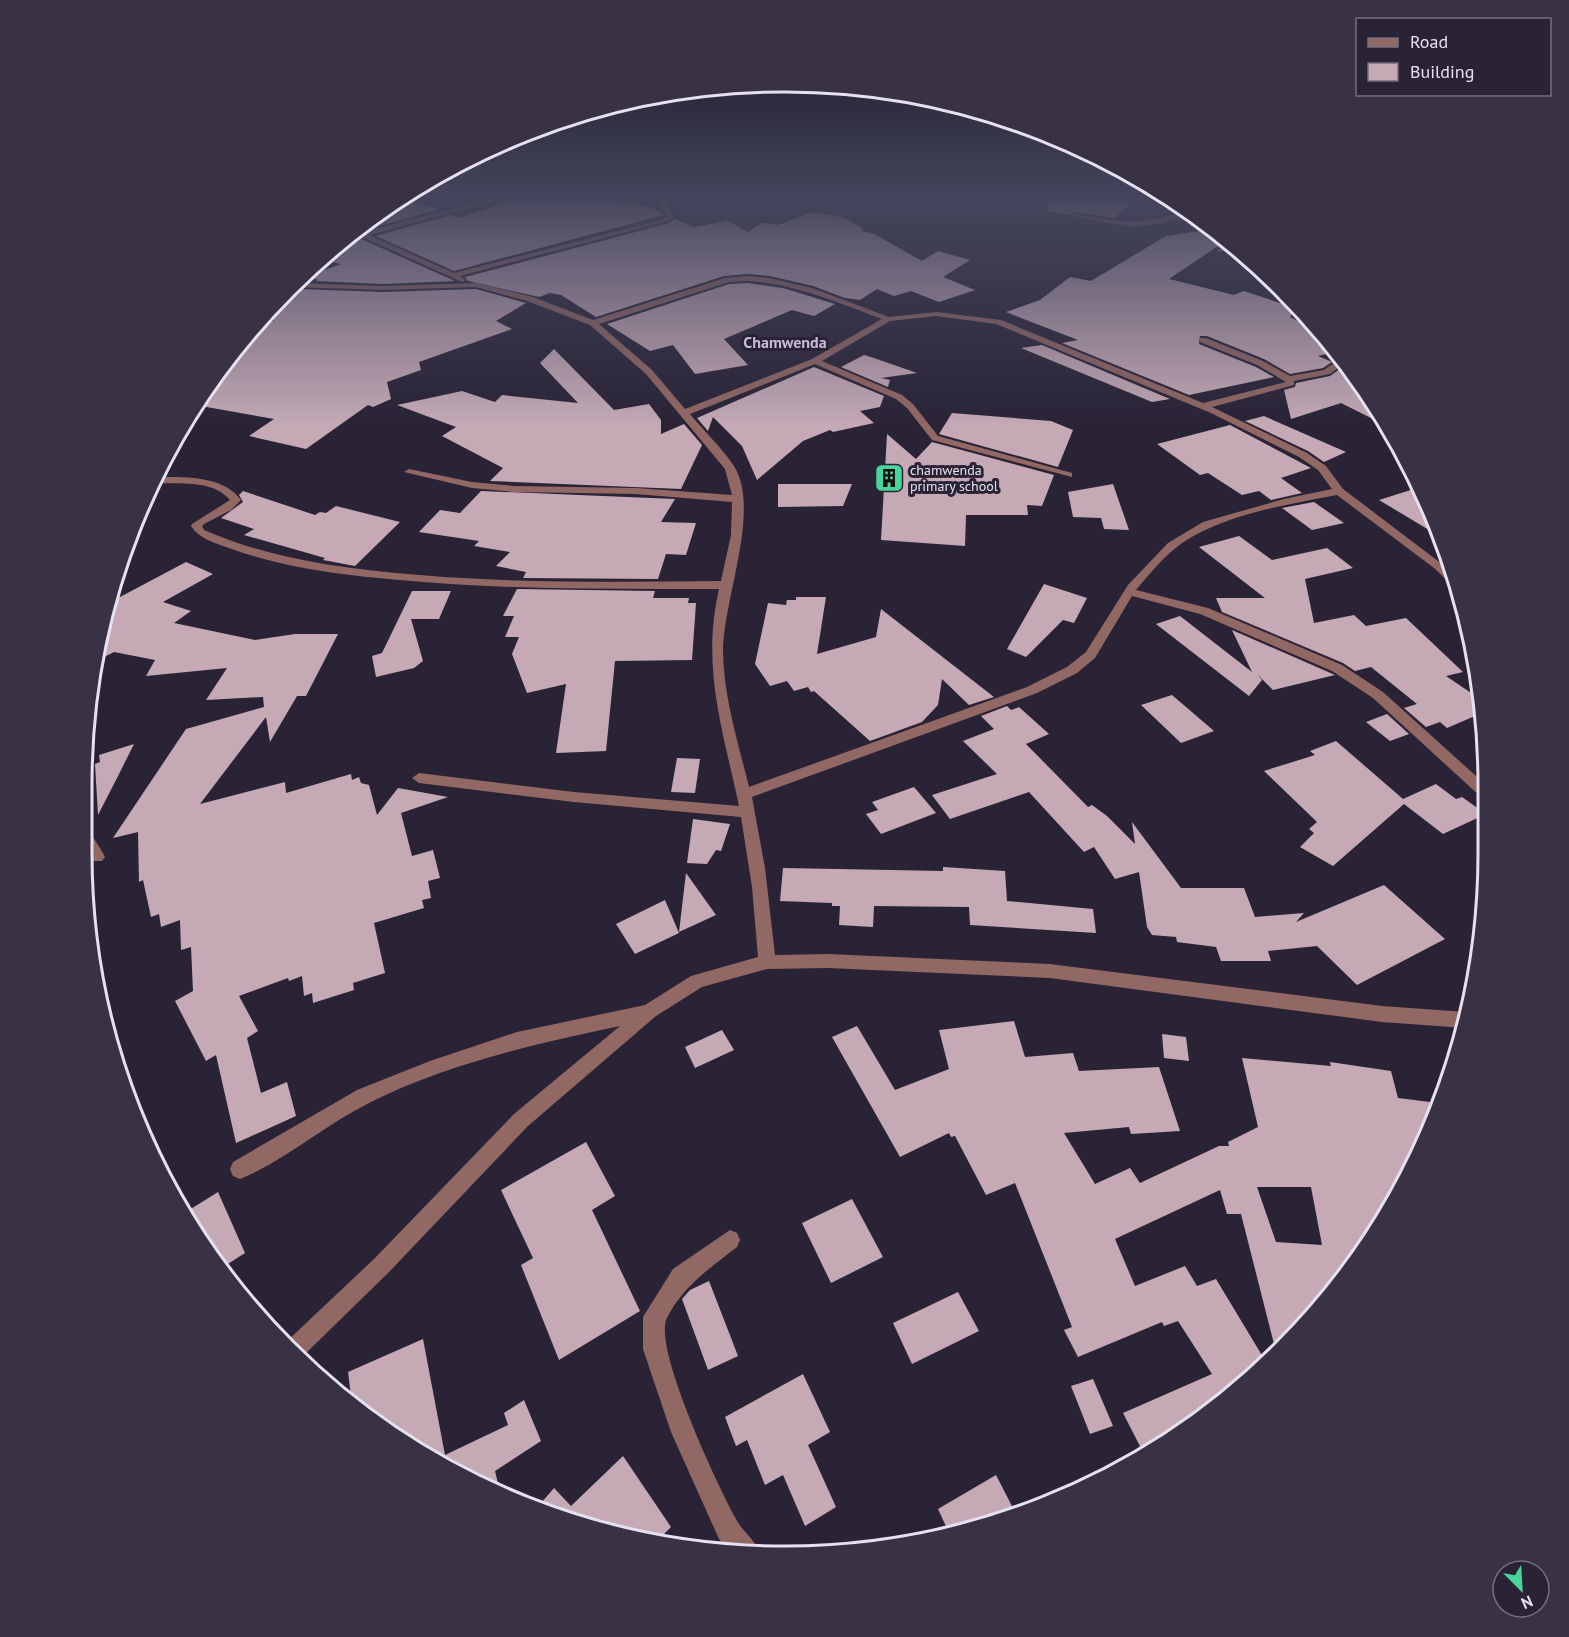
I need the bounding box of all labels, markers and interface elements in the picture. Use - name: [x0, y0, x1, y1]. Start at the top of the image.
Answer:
- legend: [1356, 18, 1551, 96]
- text: Road: [1410, 30, 1448, 53]
- text: Building: [1410, 60, 1474, 83]
- district label: Chamwenda: [743, 332, 827, 352]
- place label: chamwenda primary school: [910, 461, 998, 495]
- building icon: chamwenda primary school: [873, 462, 905, 494]
- north arrow: [1491, 1559, 1551, 1619]
- text: N: [1518, 1591, 1536, 1614]

